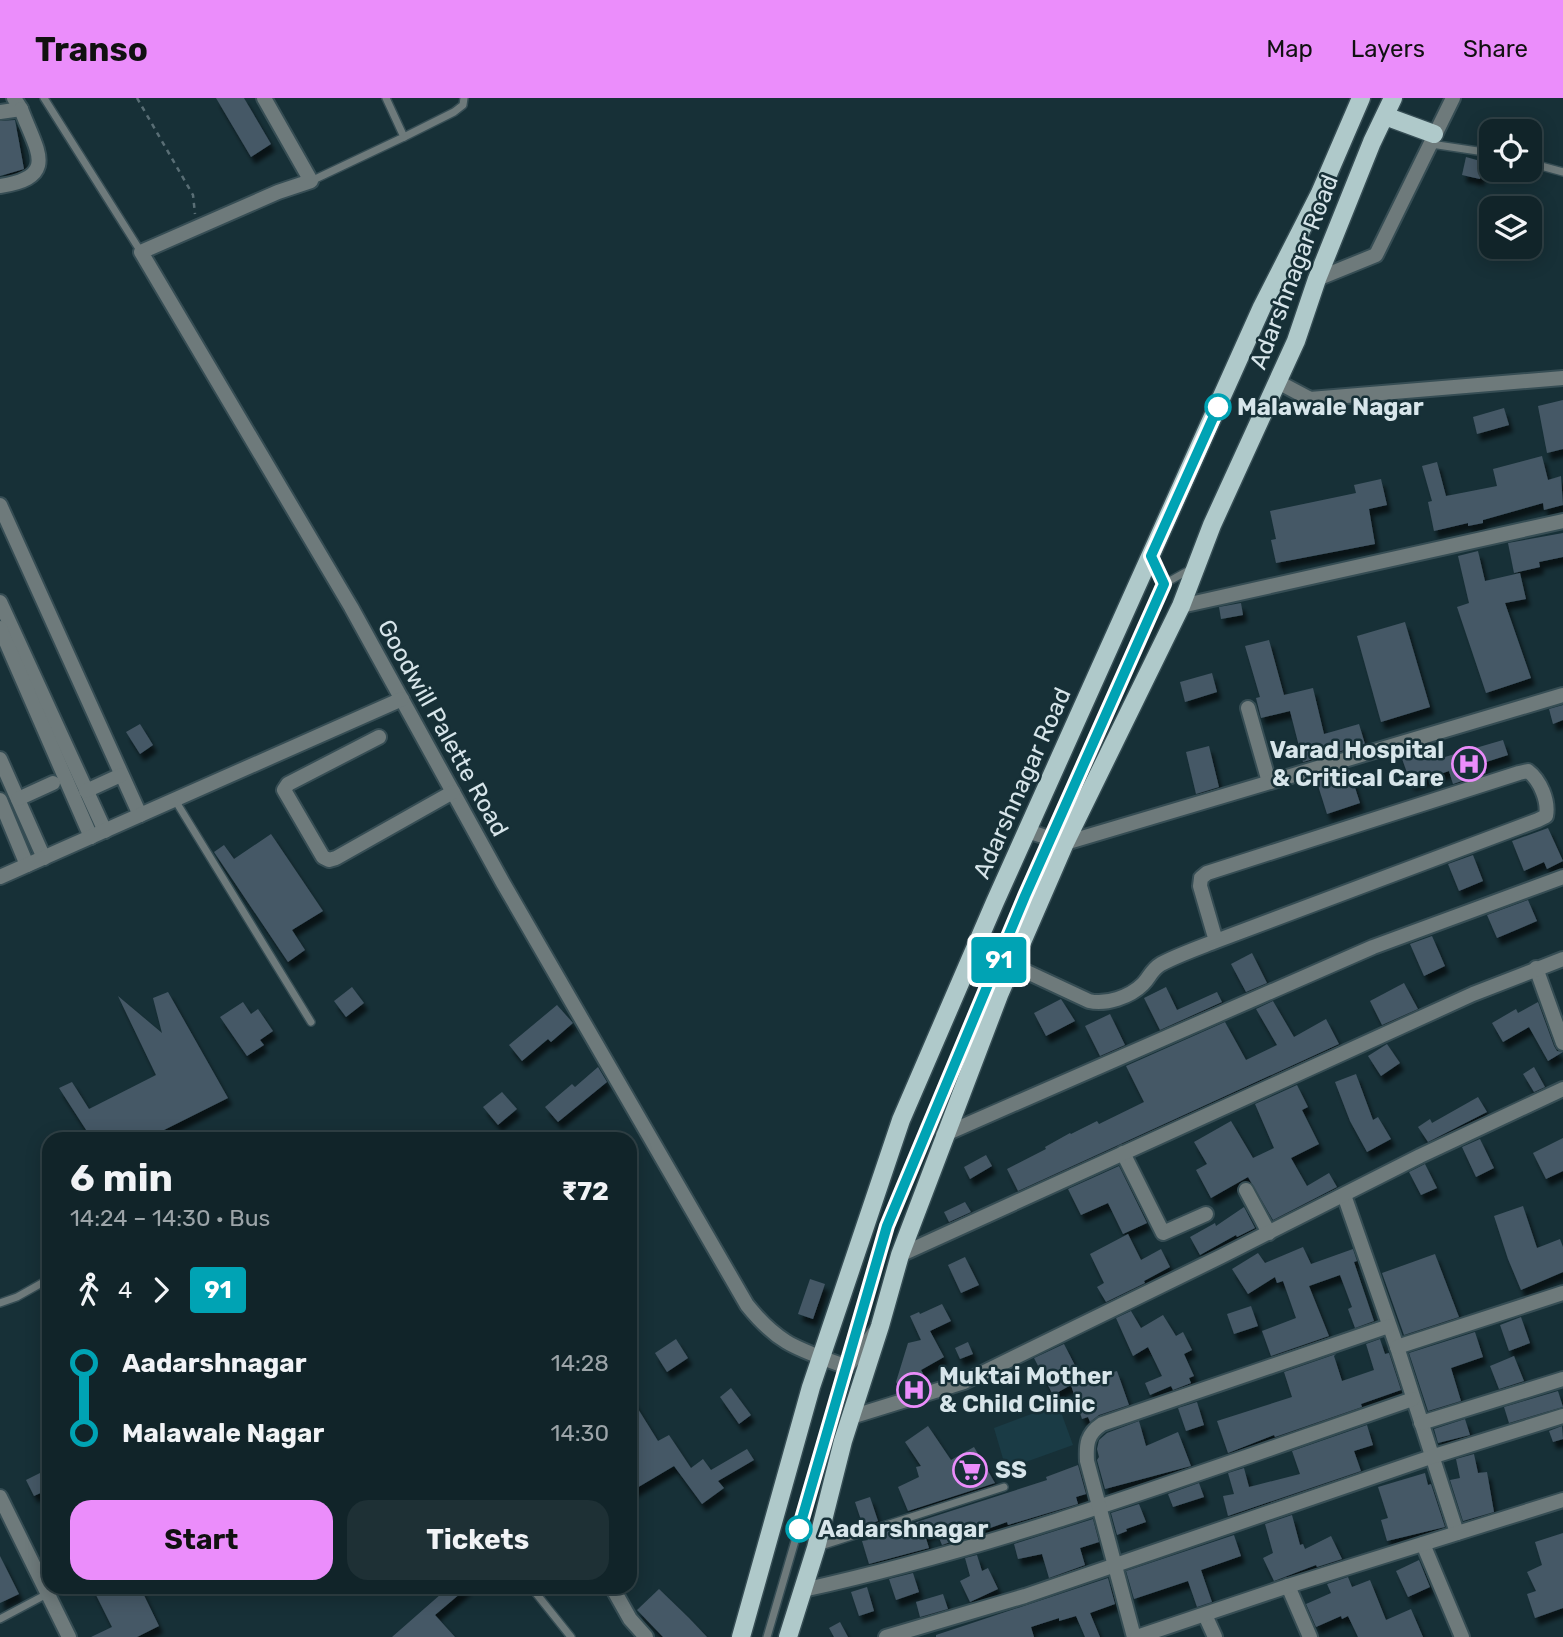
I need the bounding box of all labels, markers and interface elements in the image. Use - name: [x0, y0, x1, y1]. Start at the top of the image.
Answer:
- text: Transo: [35, 30, 148, 69]
- text: Map: [1266, 35, 1313, 63]
- text: Layers: [1351, 35, 1425, 63]
- text: Share: [1463, 35, 1528, 63]
- map controls: [1479, 119, 1542, 259]
- button: locate: [1479, 119, 1542, 182]
- street label: Adarshnagar Road: [1244, 171, 1344, 373]
- button: layers: [1479, 196, 1542, 259]
- place label: Malawale Nagar: [1237, 393, 1424, 421]
- marker: Malawale Nagar: [1205, 394, 1231, 420]
- street label: Goodwill Palette Road: [372, 615, 514, 841]
- street label: Adarshnagar Road: [967, 683, 1077, 883]
- place label: Varad Hospital & Critical Care: [1269, 736, 1444, 792]
- hospital icon: Varad Hospital & Critical Care: [1450, 745, 1488, 783]
- line badge: 91: [968, 937, 1030, 983]
- text: 91: [985, 946, 1013, 974]
- text: 6 min: [70, 1155, 173, 1201]
- text: ₹72: [562, 1176, 609, 1207]
- text: 14:24 – 14:30 · Bus: [70, 1204, 270, 1232]
- icon: walk: [70, 1271, 108, 1309]
- icon: forward: [142, 1271, 180, 1309]
- text: 4: [118, 1276, 132, 1304]
- text: 91: [204, 1276, 232, 1304]
- text: Aadarshnagar: [122, 1348, 306, 1379]
- text: 14:28: [551, 1349, 609, 1377]
- place label: Muktai Mother & Child Clinic: [939, 1362, 1112, 1418]
- hospital icon: Muktai Mother & Child Clinic: [895, 1371, 933, 1409]
- text: Malawale Nagar: [122, 1418, 324, 1449]
- text: 14:30: [551, 1419, 609, 1447]
- supermarket icon: SS: [951, 1451, 989, 1489]
- place label: SS: [995, 1456, 1027, 1484]
- button: Start: [70, 1500, 333, 1580]
- button: Tickets: [347, 1500, 609, 1580]
- place label: Aadarshnagar: [818, 1515, 988, 1543]
- marker: Aadarshnagar: [786, 1516, 812, 1542]

